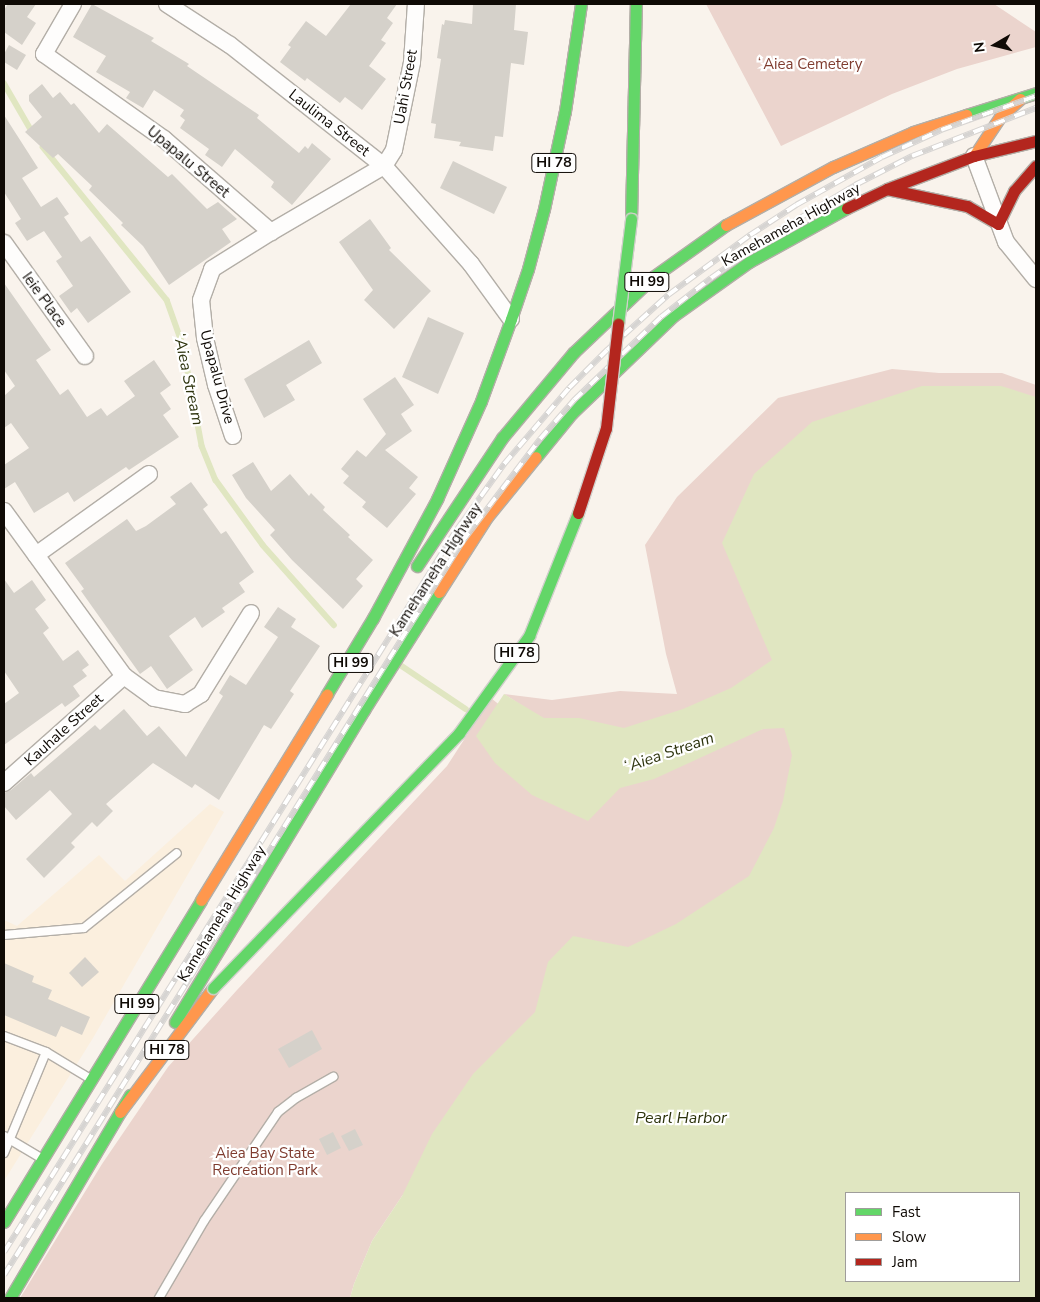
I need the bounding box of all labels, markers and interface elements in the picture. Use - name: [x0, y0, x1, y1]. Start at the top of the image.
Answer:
- north arrow: [970, 20, 1020, 70]
- text: N: [970, 41, 990, 54]
- street label: Uahi Street: [391, 48, 421, 126]
- park label: ʻAiea Cemetery: [756, 56, 862, 74]
- street label: Laulima Street: [285, 86, 373, 160]
- street label: Upapalu Street: [143, 122, 233, 202]
- road number: HI 78: [530, 152, 578, 174]
- street label: Kamehameha Highway: [718, 179, 864, 271]
- street label: Ieie Place: [18, 269, 70, 331]
- road number: HI 99: [623, 270, 671, 294]
- street label: Upapalu Drive: [196, 328, 238, 426]
- water label: ʻAiea Stream: [169, 329, 207, 427]
- street label: Kamehameha Highway: [386, 500, 486, 640]
- road number: HI 78: [493, 641, 541, 664]
- road number: HI 99: [327, 651, 375, 674]
- street label: Kauhale Street: [21, 690, 107, 770]
- water label: ʻAiea Stream: [619, 728, 717, 778]
- street label: Kamehameha Highway: [174, 843, 270, 985]
- road number: HI 99: [113, 992, 161, 1016]
- road number: HI 78: [143, 1038, 191, 1062]
- water label: Pearl Harbor: [635, 1108, 727, 1128]
- park label: Aiea Bay State Recreation Park: [212, 1144, 318, 1179]
- legend: [845, 1192, 1020, 1282]
- text: Fast: [892, 1202, 920, 1222]
- text: Slow: [892, 1227, 926, 1247]
- text: Jam: [892, 1252, 918, 1272]

